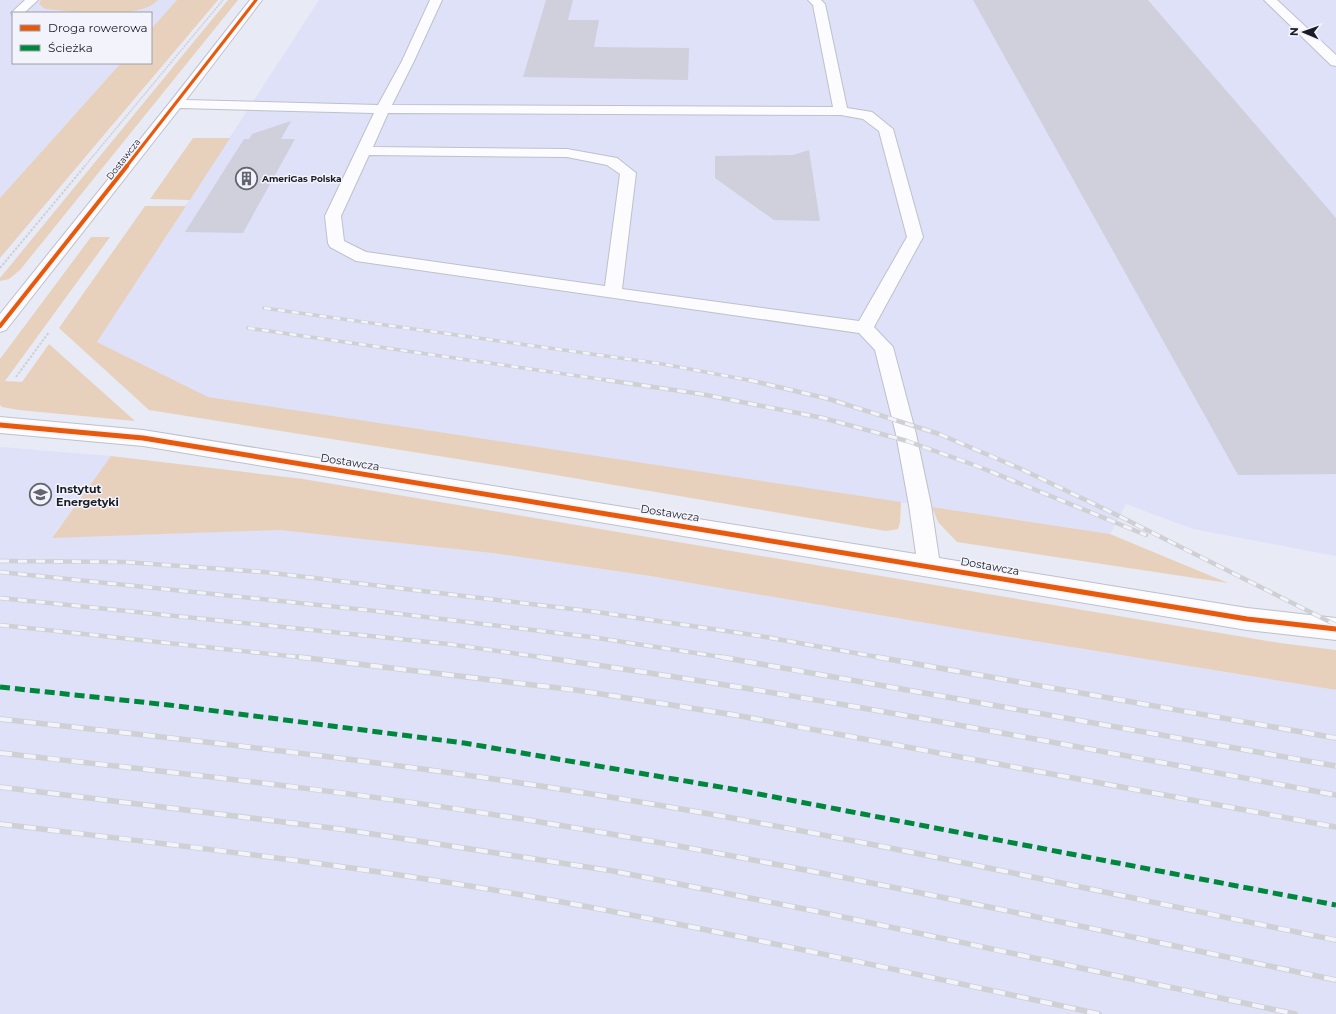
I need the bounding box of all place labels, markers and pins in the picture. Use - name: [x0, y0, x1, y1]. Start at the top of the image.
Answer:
- building icon: AmeriGas Polska: [233, 165, 259, 191]
- place label: AmeriGas Polska: [261, 173, 342, 184]
- school or university icon: Instytut Energetyki: [28, 482, 54, 508]
- place label: Instytut Energetyki: [56, 482, 119, 509]

